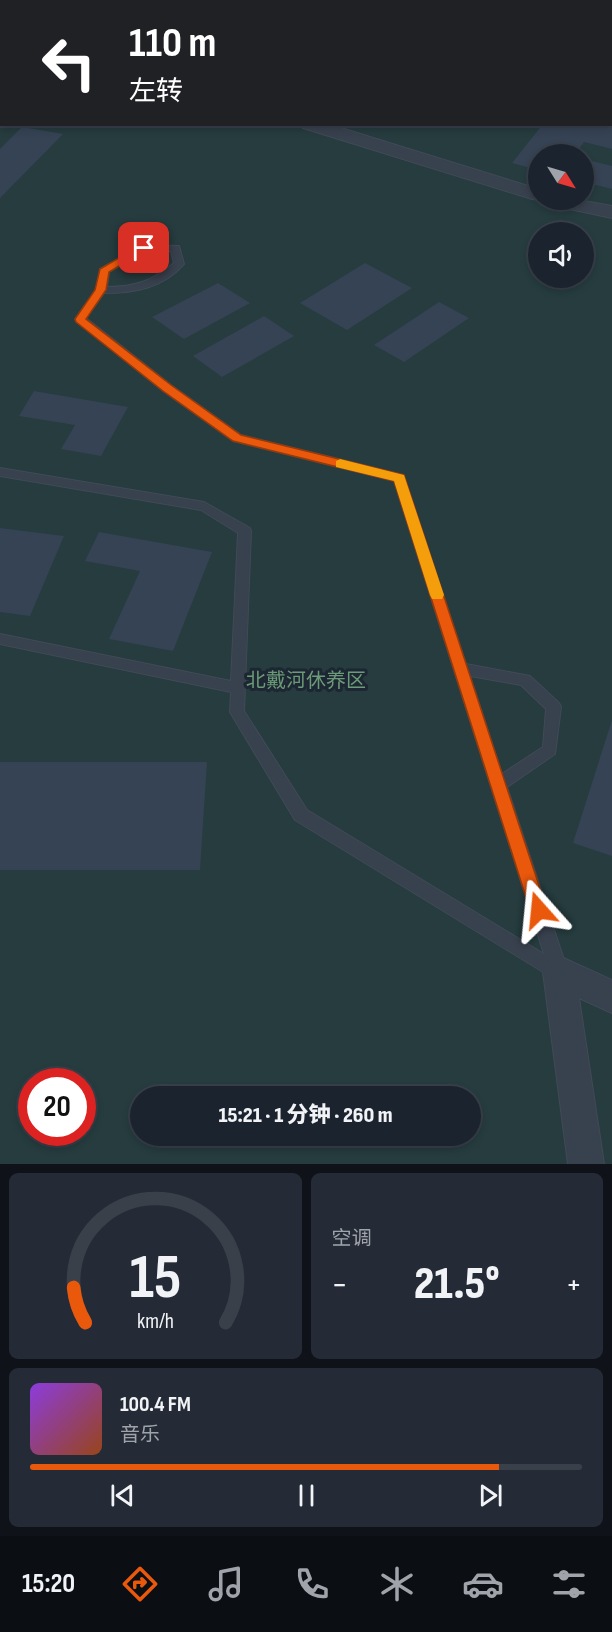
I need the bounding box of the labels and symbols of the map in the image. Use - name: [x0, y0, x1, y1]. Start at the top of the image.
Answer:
- north arrow: [528, 144, 594, 210]
- pin: [118, 222, 169, 273]
- park label: 北戴河休养区: [246, 669, 366, 693]
- position arrow: [507, 878, 571, 942]
- speed limit sign: 20: [18, 1068, 96, 1146]

